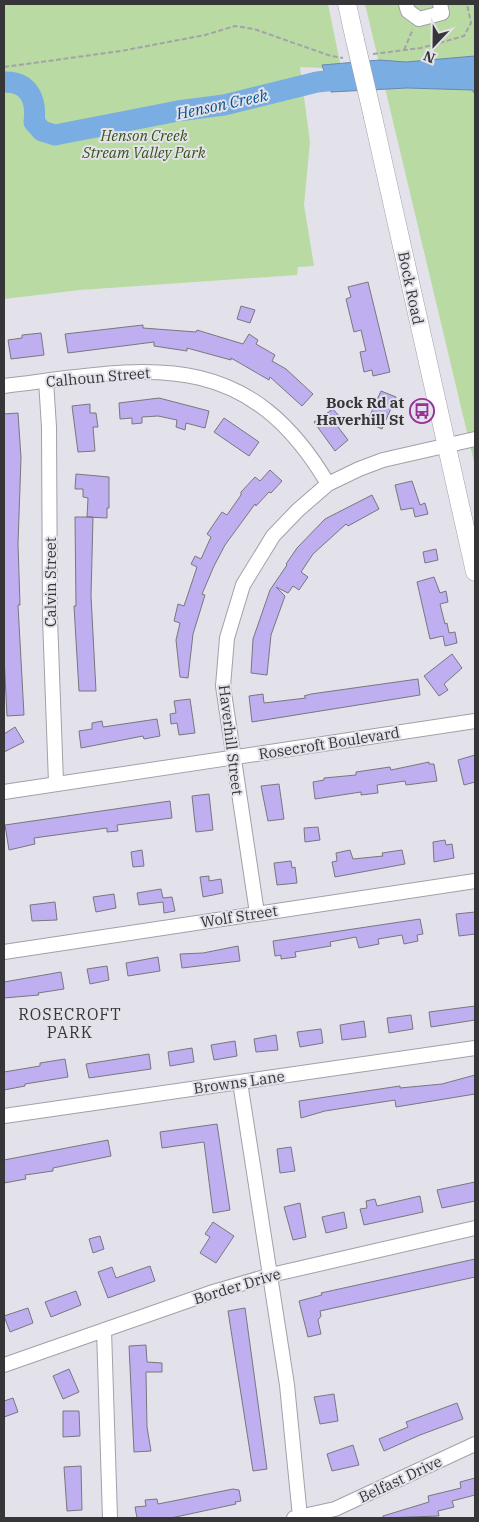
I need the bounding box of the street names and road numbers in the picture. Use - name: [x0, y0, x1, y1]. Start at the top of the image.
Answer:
- street label: Bock Road: [394, 250, 428, 326]
- street label: Calhoun Street: [45, 363, 151, 391]
- street label: Calvin Street: [41, 537, 60, 627]
- street label: Haverhill Street: [215, 684, 247, 796]
- street label: Rosecroft Boulevard: [257, 722, 401, 764]
- street label: Wolf Street: [199, 901, 279, 931]
- street label: Browns Lane: [192, 1066, 286, 1098]
- street label: Border Drive: [191, 1264, 283, 1308]
- street label: Belfast Drive: [355, 1451, 445, 1507]

